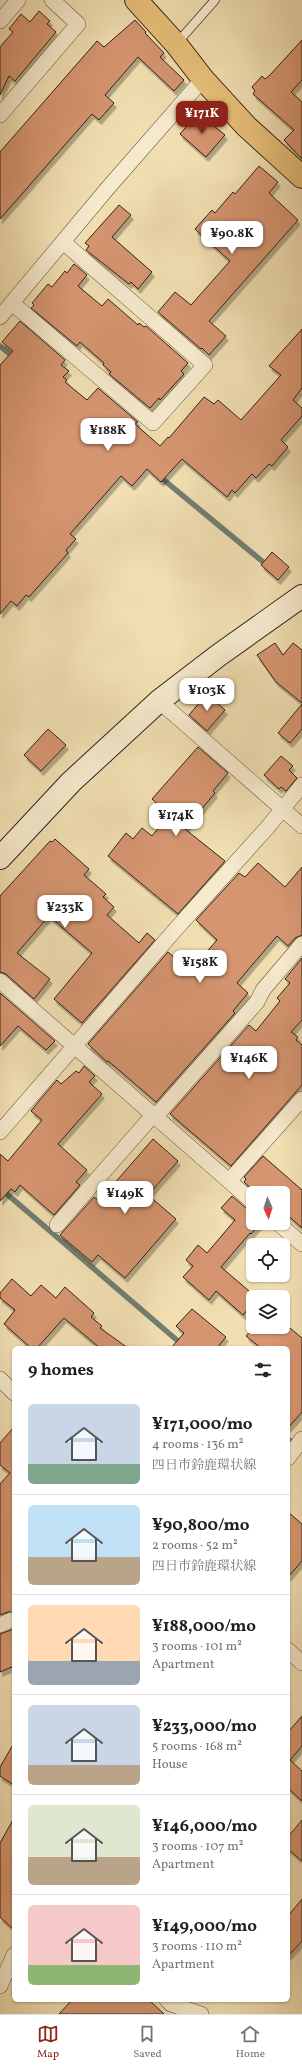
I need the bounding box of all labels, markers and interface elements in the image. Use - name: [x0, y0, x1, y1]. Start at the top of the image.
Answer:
- pin: ¥171K: [174, 101, 230, 135]
- text: ¥171K: [185, 105, 219, 123]
- pin: ¥90.8K: [199, 221, 265, 255]
- text: ¥90.8K: [210, 225, 254, 243]
- pin: ¥188K: [80, 418, 136, 452]
- text: ¥188K: [89, 422, 127, 440]
- pin: ¥103K: [179, 678, 235, 712]
- text: ¥103K: [188, 682, 226, 700]
- pin: ¥174K: [148, 803, 204, 837]
- text: ¥174K: [158, 807, 194, 825]
- pin: ¥233K: [37, 895, 93, 929]
- text: ¥233K: [46, 899, 84, 917]
- pin: ¥158K: [172, 950, 228, 984]
- text: ¥158K: [182, 954, 218, 972]
- pin: ¥146K: [221, 1046, 277, 1080]
- text: ¥146K: [230, 1050, 268, 1068]
- pin: ¥149K: [97, 1181, 153, 1215]
- text: ¥149K: [106, 1185, 144, 1203]
- north arrow: [246, 1186, 290, 1230]
- map controls: [246, 1186, 290, 1334]
- button: locate: [246, 1238, 290, 1282]
- button: layers: [246, 1290, 290, 1334]
- text: 9 homes: [28, 1359, 94, 1382]
- icon: filters: [252, 1359, 274, 1381]
- text: ¥171,000/mo: [152, 1413, 253, 1436]
- icon: home: [60, 1420, 108, 1468]
- text: 4 rooms · 136 m²: [152, 1436, 244, 1454]
- text: 四日市鈴鹿環状線: [152, 1457, 256, 1475]
- text: ¥90,800/mo: [152, 1514, 249, 1537]
- icon: home: [60, 1521, 108, 1569]
- text: 2 rooms · 52 m²: [152, 1537, 238, 1555]
- text: 四日市鈴鹿環状線: [152, 1558, 256, 1576]
- text: ¥188,000/mo: [152, 1615, 256, 1638]
- icon: home: [60, 1621, 108, 1669]
- text: 3 rooms · 101 m²: [152, 1638, 242, 1656]
- text: Apartment: [152, 1656, 215, 1674]
- text: ¥233,000/mo: [152, 1715, 257, 1738]
- icon: home: [60, 1721, 108, 1769]
- text: 5 rooms · 168 m²: [152, 1738, 242, 1756]
- text: House: [152, 1756, 188, 1774]
- text: ¥146,000/mo: [152, 1815, 257, 1838]
- icon: home: [60, 1821, 108, 1869]
- text: 3 rooms · 107 m²: [152, 1838, 243, 1856]
- text: Apartment: [152, 1856, 215, 1874]
- text: ¥149,000/mo: [152, 1915, 257, 1938]
- icon: home: [60, 1921, 108, 1969]
- text: 3 rooms · 110 m²: [152, 1938, 242, 1956]
- text: Apartment: [152, 1956, 215, 1974]
- tab: Map: [37, 2023, 59, 2062]
- tab: Saved: [133, 2023, 162, 2062]
- tab: Home: [236, 2023, 265, 2062]

